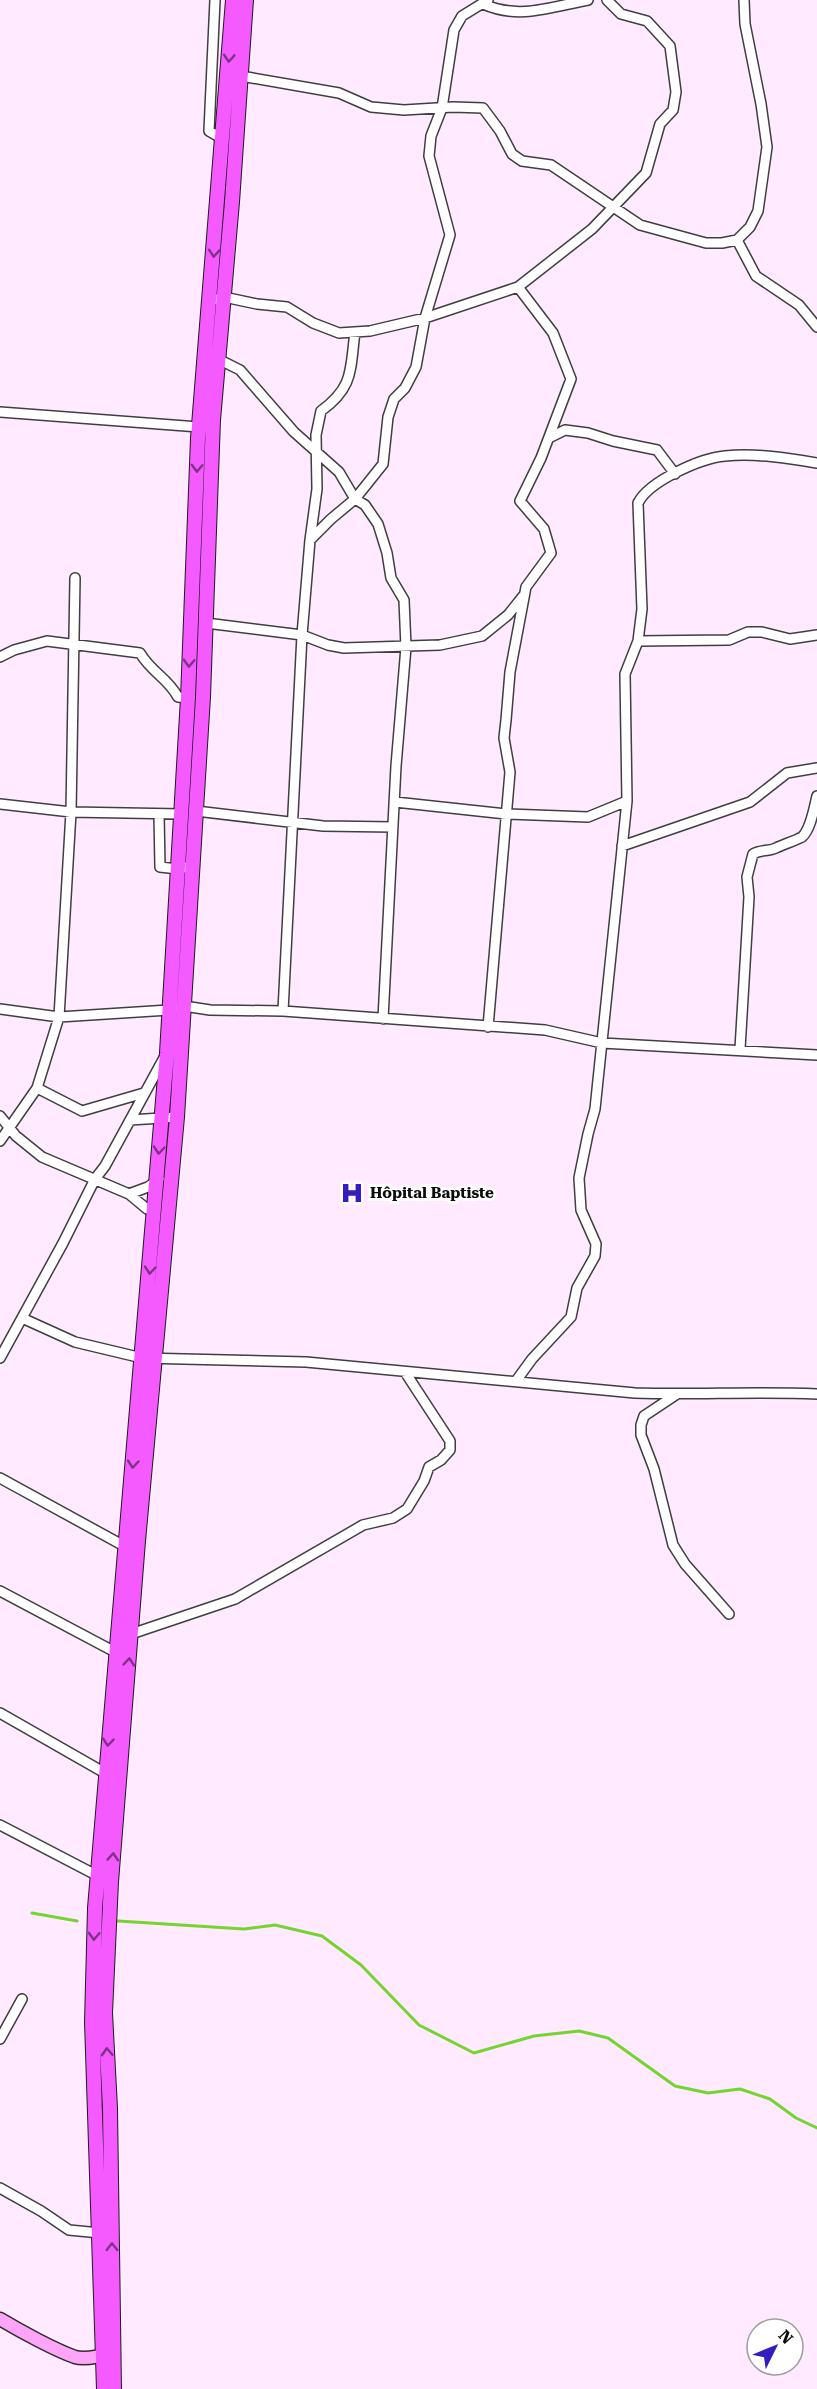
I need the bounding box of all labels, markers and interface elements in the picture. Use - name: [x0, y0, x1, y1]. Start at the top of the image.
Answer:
- one-way arrow: [223, 54, 236, 63]
- one-way arrow: [208, 248, 221, 257]
- one-way arrow: [191, 464, 203, 473]
- one-way arrow: [183, 658, 195, 667]
- one-way arrow: [153, 1145, 166, 1155]
- hospital icon: Hôpital Baptiste: [339, 1180, 365, 1206]
- place label: Hôpital Baptiste: [370, 1184, 494, 1202]
- one-way arrow: [144, 1265, 157, 1274]
- one-way arrow: [127, 1459, 140, 1468]
- one-way arrow: [122, 1658, 135, 1667]
- one-way arrow: [102, 1737, 115, 1746]
- one-way arrow: [107, 1852, 120, 1861]
- one-way arrow: [88, 1932, 100, 1941]
- one-way arrow: [101, 2047, 114, 2056]
- one-way arrow: [106, 2242, 118, 2251]
- north arrow: [745, 2317, 805, 2377]
- text: N: [774, 2326, 797, 2348]

